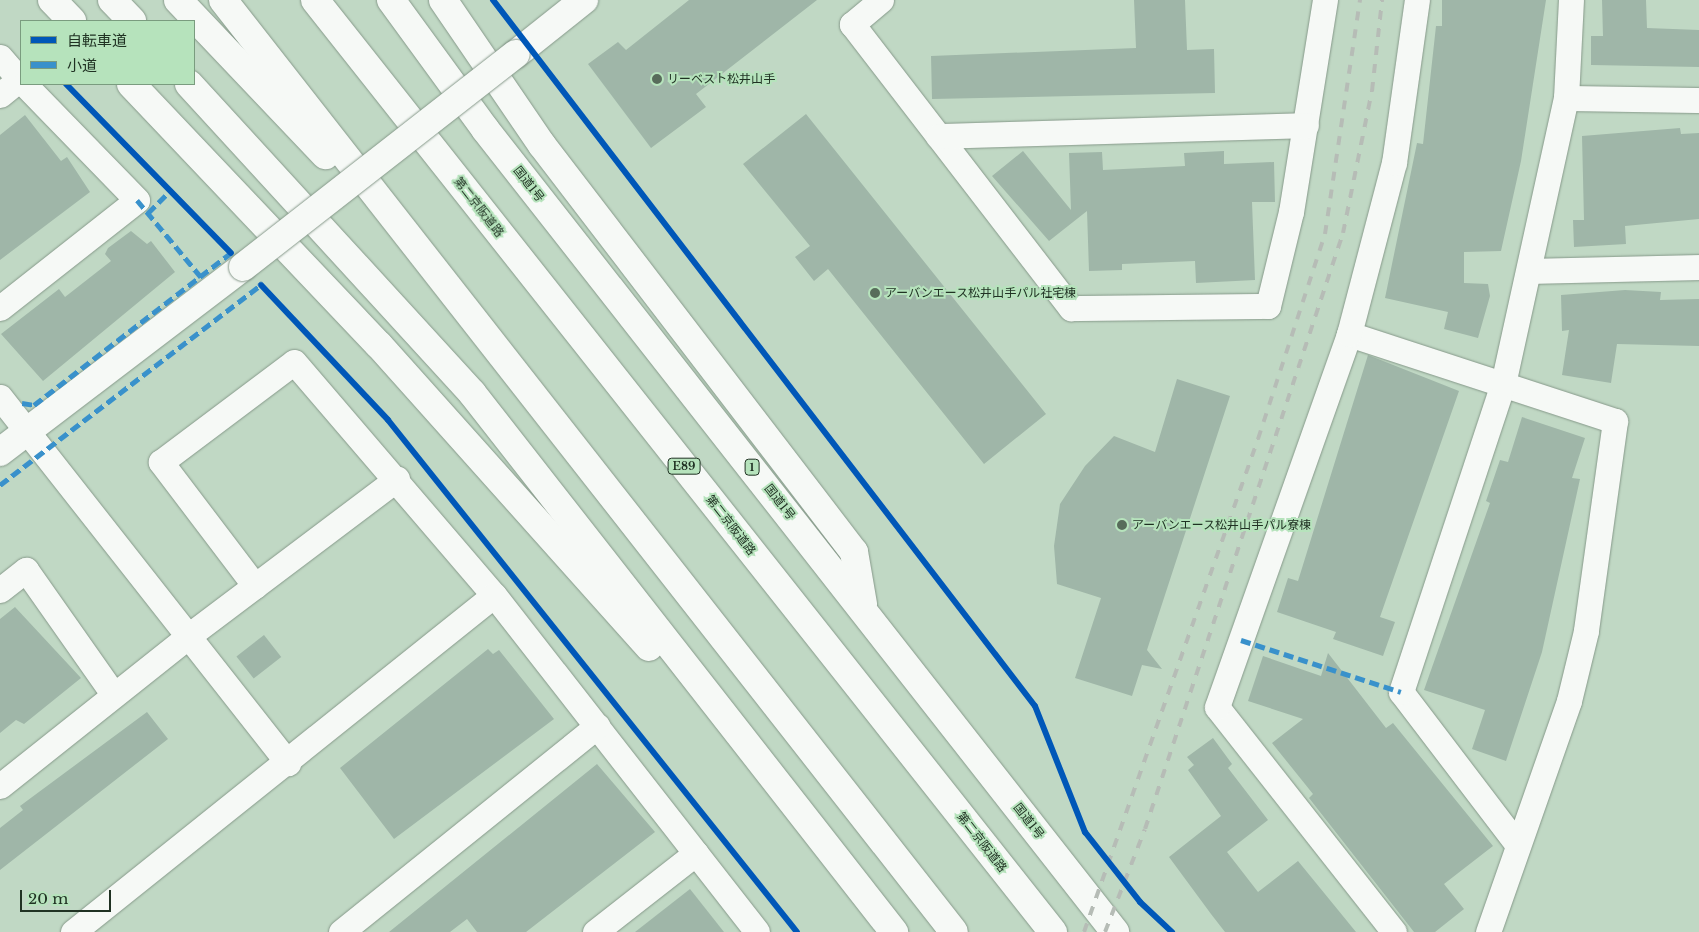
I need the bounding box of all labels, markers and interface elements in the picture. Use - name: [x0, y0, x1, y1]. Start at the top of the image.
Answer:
- legend: [20, 20, 195, 85]
- text: 自転車道: [67, 31, 127, 50]
- text: 小道: [67, 56, 97, 75]
- place label: リーベスト松井山手: [667, 72, 775, 86]
- marker: リーベスト松井山手: [651, 73, 663, 85]
- street label: 国道1号: [511, 163, 547, 205]
- street label: 第二京阪道路: [451, 174, 507, 240]
- place label: アーバンエース松井山手パル社宅棟: [885, 286, 1076, 300]
- marker: アーバンエース松井山手パル社宅棟: [869, 287, 881, 299]
- road number: E89: [666, 458, 702, 474]
- road number: 1: [744, 458, 760, 476]
- street label: 国道1号: [762, 481, 798, 523]
- street label: 第二京阪道路: [703, 492, 759, 558]
- place label: アーバンエース松井山手パル寮棟: [1132, 518, 1311, 532]
- marker: アーバンエース松井山手パル寮棟: [1116, 519, 1128, 531]
- street label: 国道1号: [1011, 800, 1047, 842]
- street label: 第二京阪道路: [954, 809, 1010, 875]
- scale bar: [22, 880, 114, 912]
- text: 20 m: [28, 889, 68, 908]

